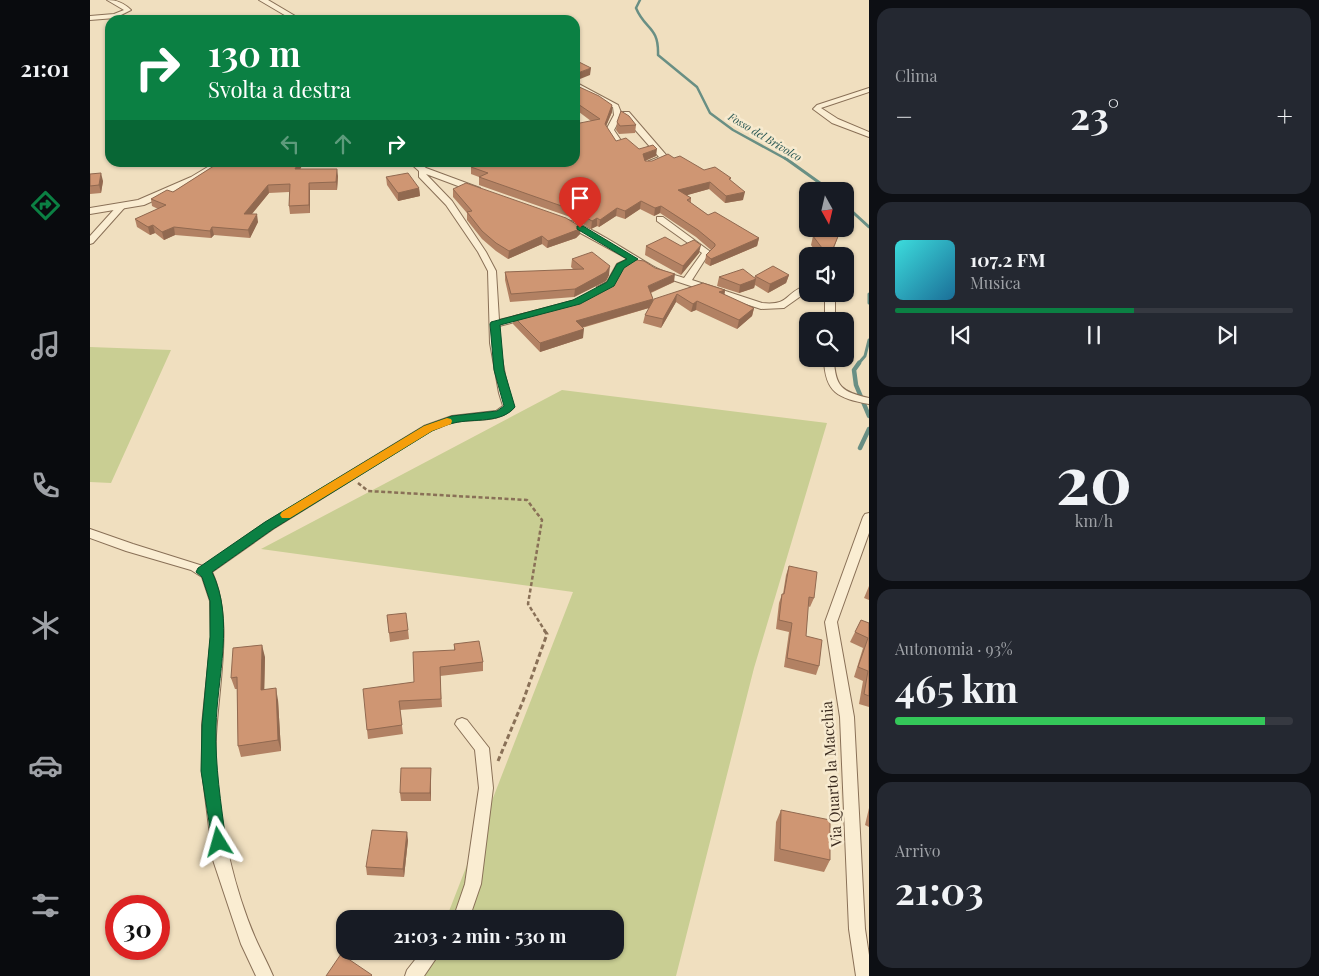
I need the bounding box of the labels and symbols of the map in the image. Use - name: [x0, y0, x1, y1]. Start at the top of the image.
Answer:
- water label: Fosso del Brivolco: [725, 108, 805, 164]
- pin: [559, 177, 601, 228]
- north arrow: [799, 182, 854, 238]
- street label: Via Quarto la Macchia: [816, 700, 846, 849]
- position arrow: [192, 815, 244, 867]
- speed limit sign: 30: [105, 895, 170, 960]

